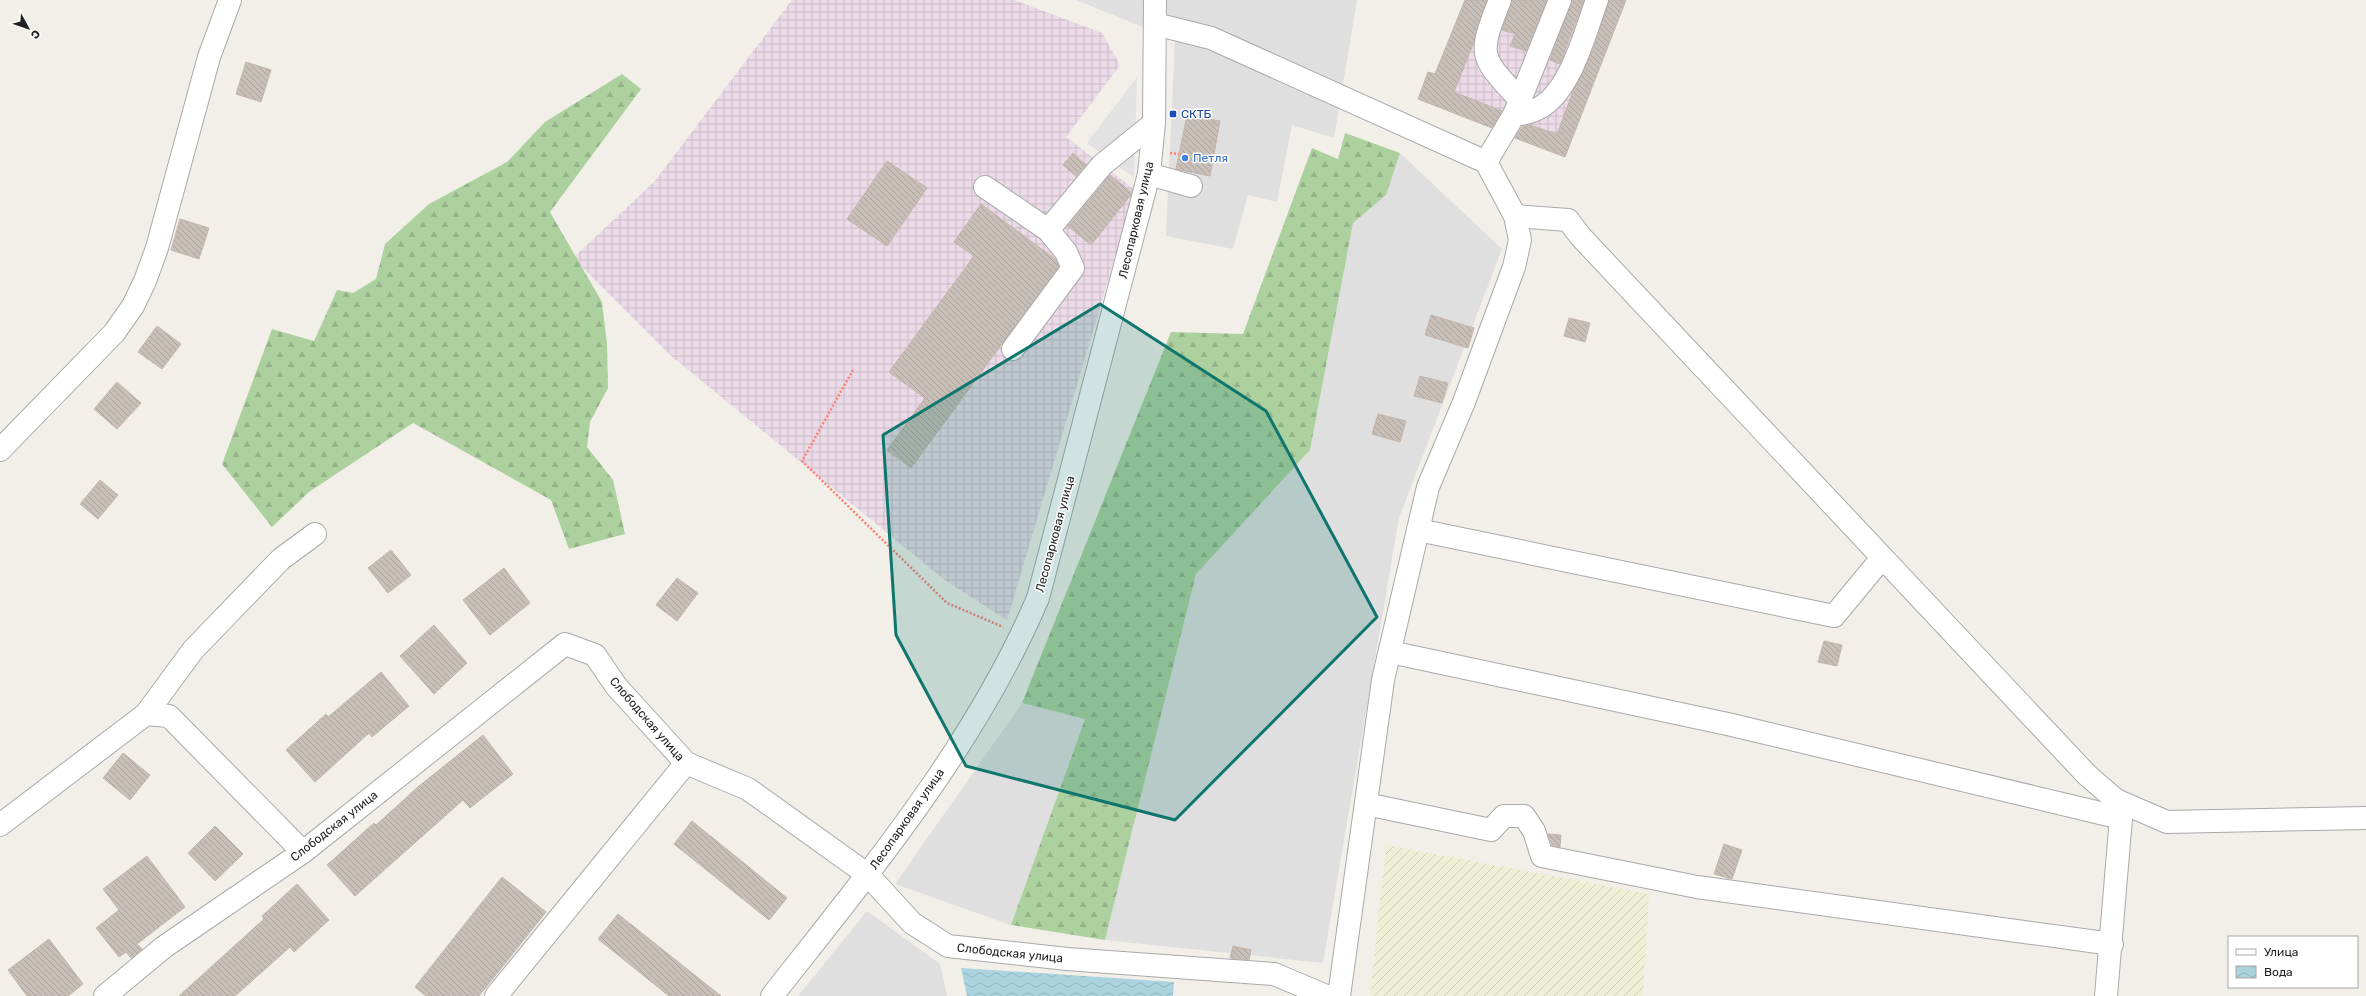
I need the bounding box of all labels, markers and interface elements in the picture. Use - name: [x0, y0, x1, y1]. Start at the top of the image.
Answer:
- north arrow: [8, 8, 48, 48]
- text: С: [28, 27, 43, 41]
- place label: СКТБ: [1181, 107, 1212, 121]
- marker: СКТБ: [1168, 109, 1178, 119]
- place label: Петля: [1193, 151, 1228, 165]
- marker: Петля: [1180, 153, 1190, 163]
- street label: Лесопарковая улица: [1116, 160, 1156, 280]
- street label: Лесопарковая улица: [1033, 474, 1077, 594]
- street label: Слободская улица: [607, 674, 687, 764]
- street label: Лесопарковая улица: [867, 766, 947, 872]
- street label: Слободская улица: [288, 788, 380, 864]
- legend: [2228, 936, 2358, 988]
- street label: Слободская улица: [956, 940, 1064, 966]
- text: Улица: [2264, 945, 2298, 959]
- text: Вода: [2264, 965, 2293, 979]

